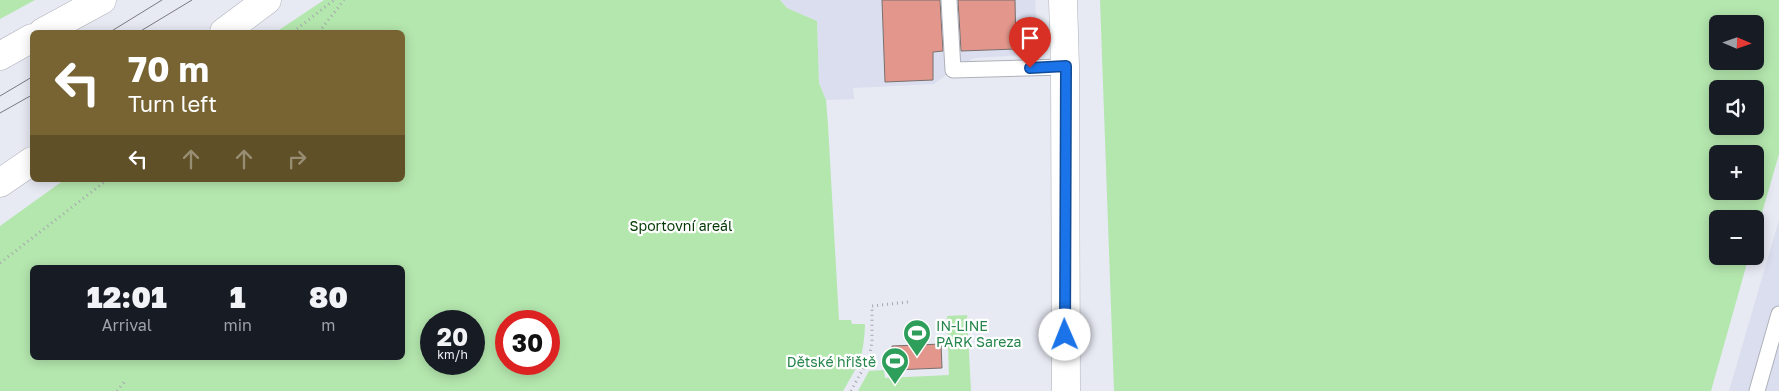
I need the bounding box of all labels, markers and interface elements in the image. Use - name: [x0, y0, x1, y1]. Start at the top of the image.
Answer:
- north arrow: [1709, 15, 1764, 70]
- map controls: [1709, 15, 1764, 265]
- pin: [1009, 17, 1051, 68]
- icon: arrive: [1016, 24, 1044, 52]
- text: 70 m: [128, 48, 209, 90]
- icon: left: [45, 50, 110, 115]
- button: sound: [1709, 80, 1764, 135]
- text: Turn left: [128, 90, 217, 117]
- icon: left: [124, 145, 152, 173]
- icon: ahead: [177, 145, 205, 173]
- icon: ahead: [230, 145, 258, 173]
- icon: right: [283, 145, 311, 173]
- button: +: [1709, 145, 1764, 200]
- button: −: [1709, 210, 1764, 265]
- park label: Sportovní areál: [630, 217, 732, 234]
- text: 12:01: [87, 279, 167, 315]
- text: 1: [230, 279, 246, 315]
- text: 80: [309, 279, 348, 315]
- position arrow: [1038, 308, 1090, 360]
- speed limit sign: 30: [495, 310, 560, 375]
- text: Arrival: [102, 315, 152, 335]
- text: min: [224, 315, 252, 335]
- text: m: [321, 315, 336, 335]
- place label: IN-LINE PARK Sareza: [936, 317, 1021, 350]
- sports icon: IN-LINE PARK Sareza: [902, 318, 932, 357]
- text: 20: [437, 321, 468, 352]
- sports icon: Dětské hřiště: [880, 346, 910, 385]
- text: km/h: [437, 347, 468, 362]
- place label: Dětské hřiště: [787, 353, 876, 370]

